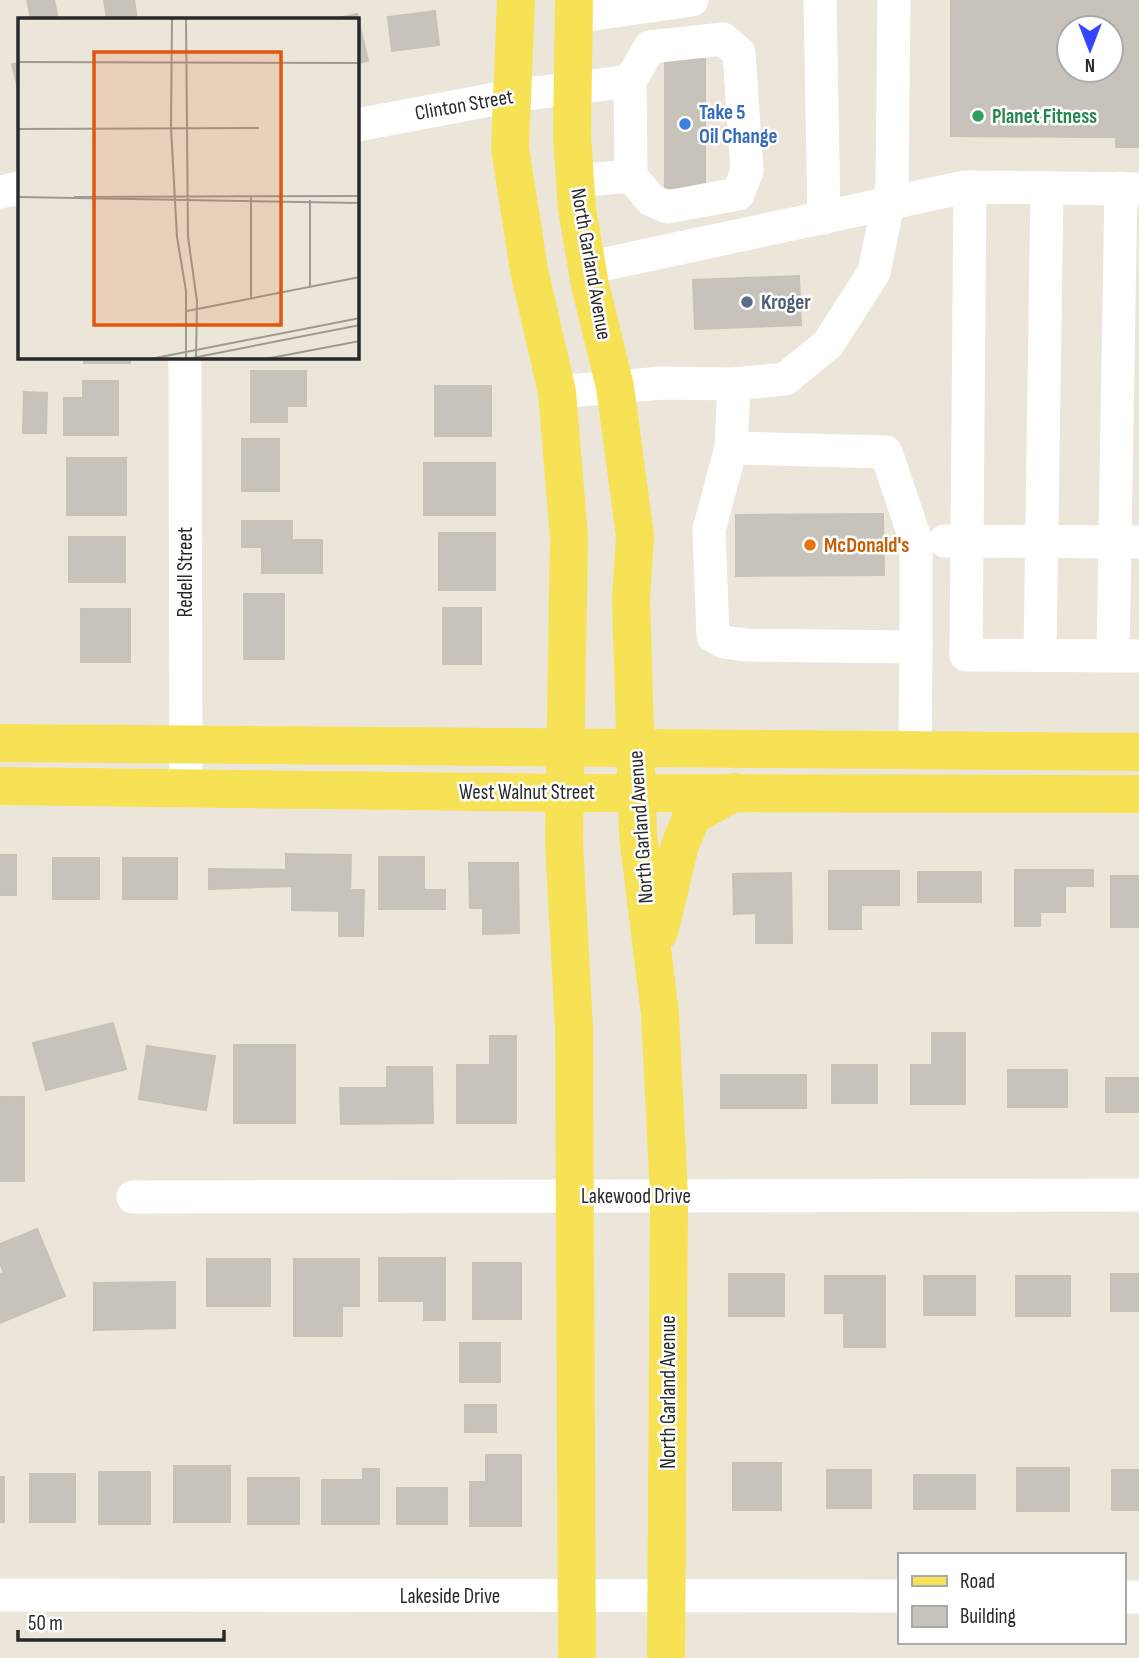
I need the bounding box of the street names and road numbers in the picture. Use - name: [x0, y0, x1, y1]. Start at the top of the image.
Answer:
- street label: Clinton Street: [413, 84, 515, 126]
- street label: North Garland Avenue: [565, 186, 617, 342]
- street label: Redell Street: [173, 527, 198, 617]
- street label: North Garland Avenue: [623, 750, 659, 904]
- street label: West Walnut Street: [459, 780, 595, 805]
- street label: Lakewood Drive: [581, 1184, 691, 1209]
- street label: North Garland Avenue: [656, 1315, 681, 1469]
- street label: Lakeside Drive: [400, 1584, 500, 1609]

